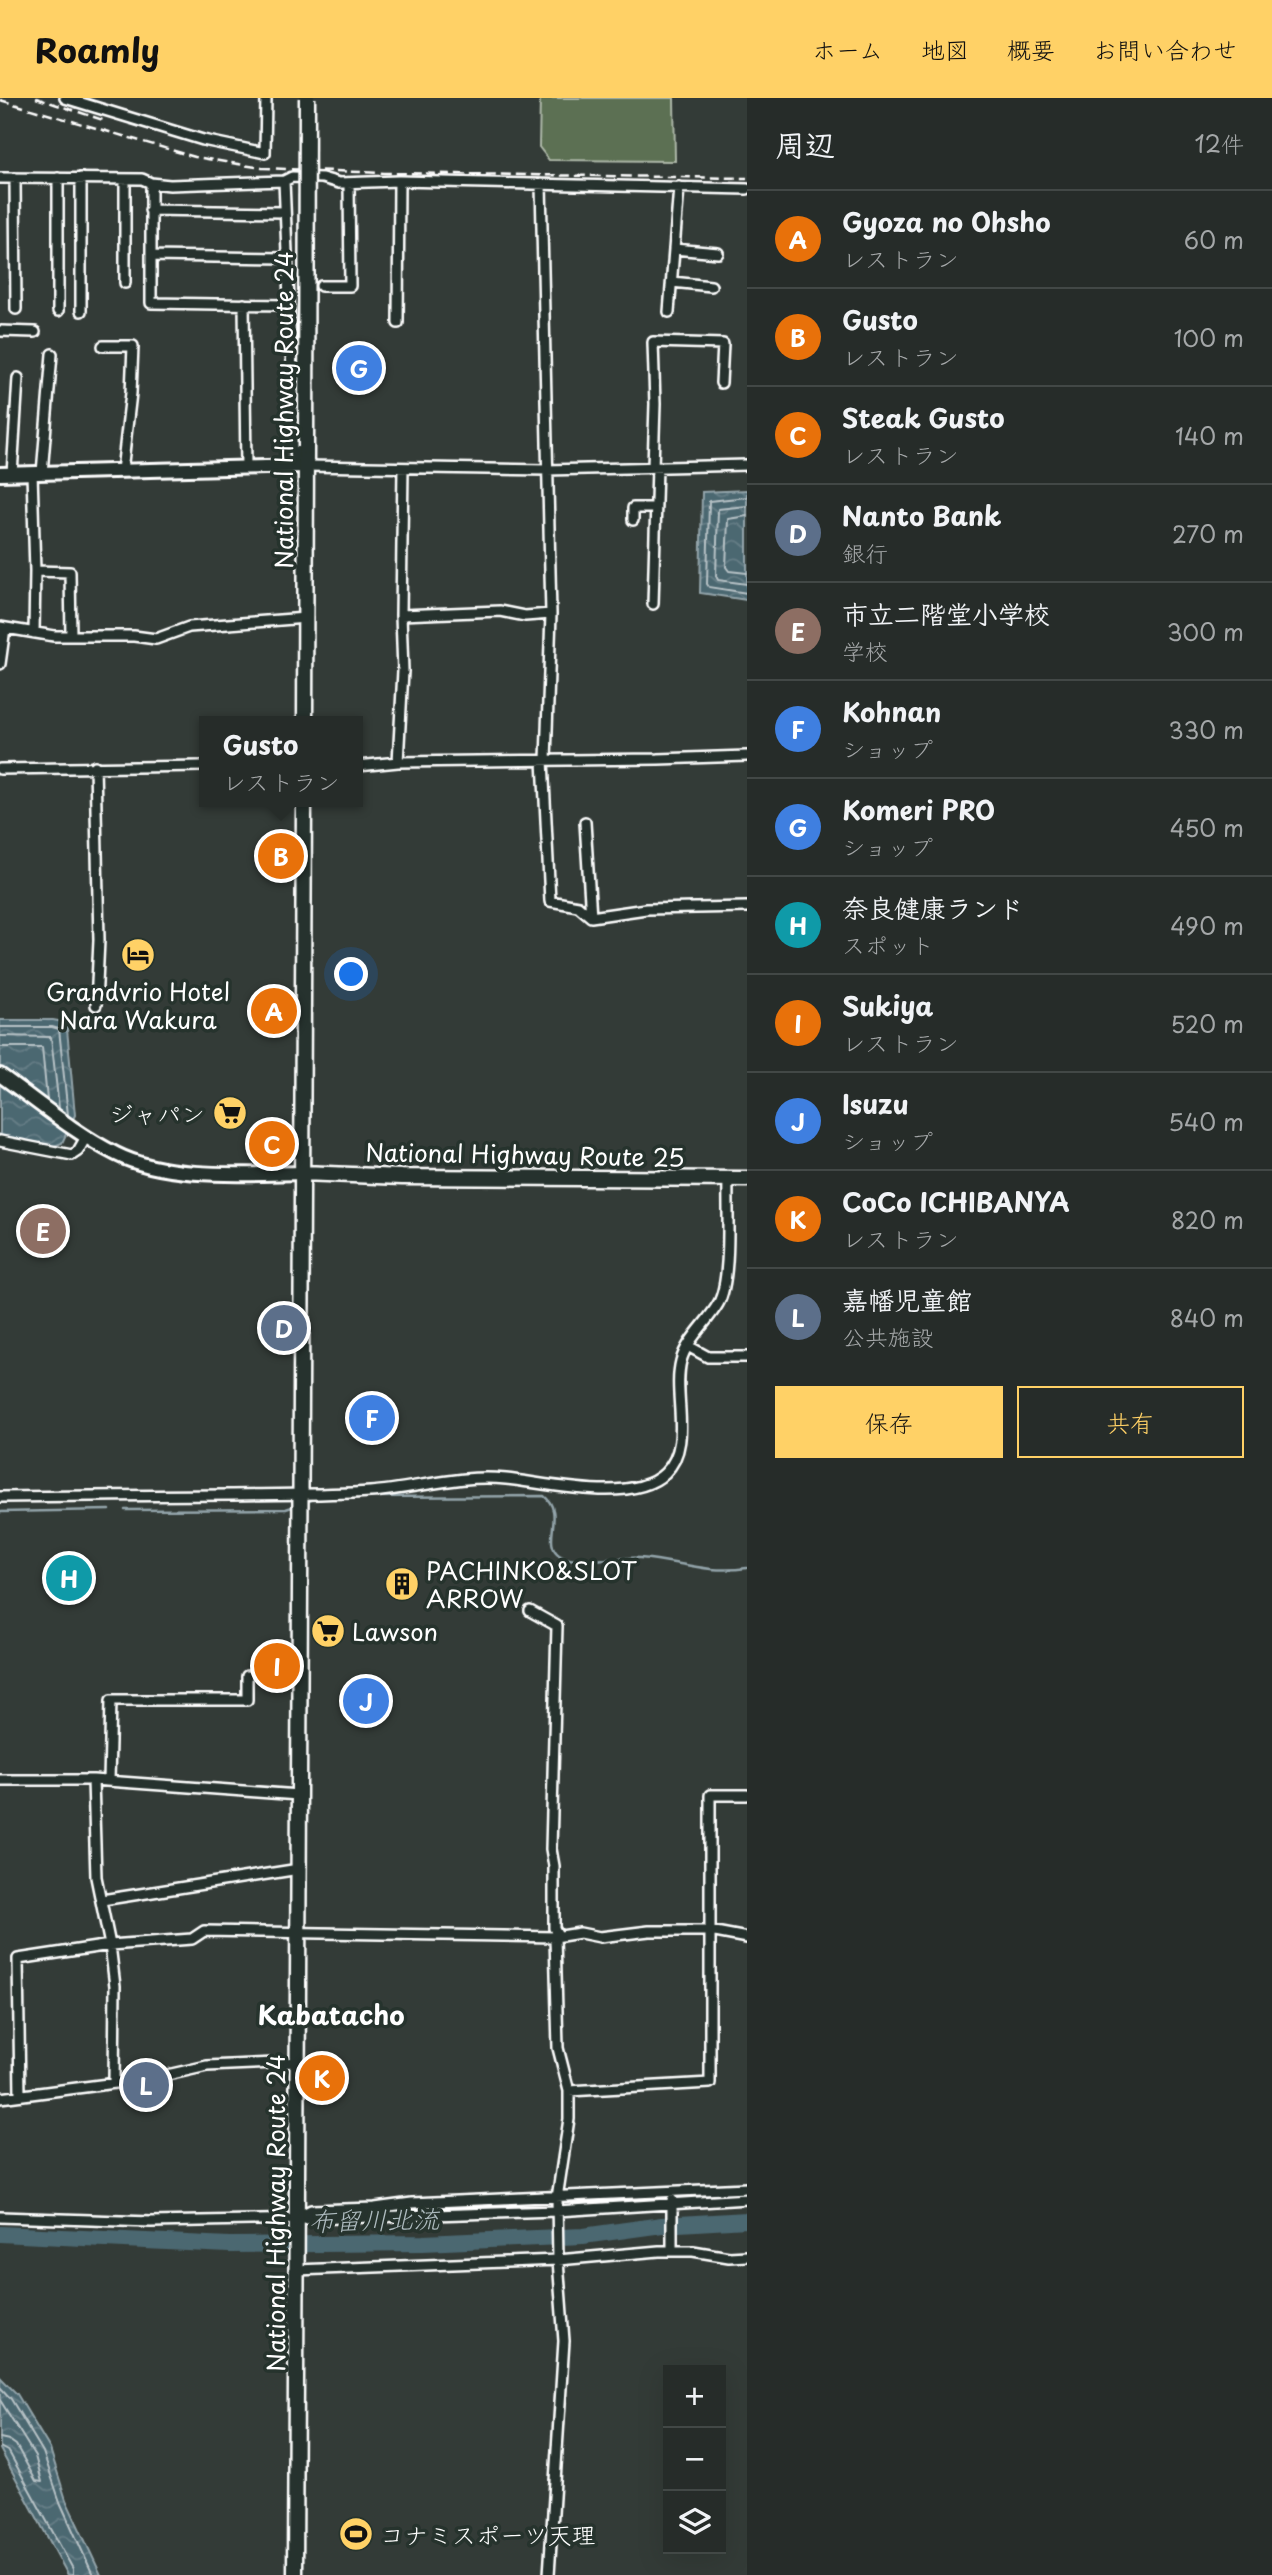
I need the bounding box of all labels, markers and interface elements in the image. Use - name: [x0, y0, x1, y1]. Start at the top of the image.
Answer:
- text: Roamly: [35, 24, 160, 74]
- text: ホーム: [812, 31, 883, 67]
- text: 地図: [921, 31, 969, 67]
- text: 概要: [1007, 31, 1055, 67]
- text: お問い合わせ: [1093, 31, 1237, 67]
- text: 周辺: [775, 121, 835, 166]
- text: 12件: [1194, 126, 1244, 161]
- text: Gyoza no Ohsho: [842, 202, 1051, 241]
- text: A: [789, 222, 807, 257]
- text: 60 m: [1184, 222, 1244, 257]
- text: レストラン: [842, 241, 959, 276]
- street label: National Highway Route 24: [265, 251, 301, 569]
- text: Gusto: [842, 300, 918, 339]
- text: B: [790, 320, 806, 355]
- text: 100 m: [1174, 320, 1244, 355]
- text: レストラン: [842, 339, 959, 374]
- pin: G: [336, 342, 382, 394]
- text: Steak Gusto: [842, 398, 1005, 437]
- text: C: [789, 418, 807, 453]
- text: 140 m: [1175, 418, 1244, 453]
- text: レストラン: [842, 437, 959, 472]
- text: Nanto Bank: [842, 496, 1001, 535]
- text: D: [789, 516, 807, 551]
- text: 270 m: [1172, 516, 1244, 551]
- text: 銀行: [842, 535, 888, 570]
- text: 市立二階堂小学校: [842, 594, 1050, 633]
- text: E: [791, 614, 805, 649]
- text: 300 m: [1167, 614, 1244, 649]
- text: 学校: [842, 633, 888, 668]
- text: Kohnan: [842, 692, 941, 731]
- text: F: [791, 712, 805, 747]
- text: 330 m: [1168, 712, 1244, 747]
- popup: [199, 716, 363, 807]
- text: Gusto: [223, 725, 298, 764]
- text: ショップ: [842, 731, 933, 766]
- text: レストラン: [223, 764, 339, 799]
- text: Komeri PRO: [842, 790, 995, 829]
- text: G: [789, 810, 807, 845]
- text: 450 m: [1170, 810, 1244, 845]
- text: ショップ: [842, 829, 933, 864]
- pin: B: [258, 830, 304, 882]
- text: 奈良健康ランド: [842, 888, 1024, 927]
- text: H: [789, 908, 807, 943]
- text: 490 m: [1170, 908, 1244, 943]
- text: スポット: [842, 927, 934, 962]
- hotel icon: Grandvrio Hotel Nara Wakura: [119, 936, 157, 974]
- your location: [334, 957, 368, 991]
- place label: Grandvrio Hotel Nara Wakura: [46, 973, 230, 1037]
- pin: A: [251, 985, 297, 1037]
- text: Sukiya: [842, 986, 933, 1025]
- text: I: [794, 1006, 802, 1041]
- text: 520 m: [1171, 1006, 1244, 1041]
- text: レストラン: [842, 1025, 959, 1060]
- text: Isuzu: [842, 1084, 909, 1123]
- supermarket icon: ジャパン: [211, 1094, 249, 1132]
- place label: ジャパン: [109, 1095, 205, 1131]
- text: J: [791, 1104, 805, 1139]
- text: 540 m: [1168, 1104, 1244, 1139]
- pin: C: [249, 1118, 295, 1170]
- text: ショップ: [842, 1123, 933, 1158]
- street label: National Highway Route 25: [365, 1133, 685, 1175]
- text: CoCo ICHIBANYA: [842, 1182, 1070, 1221]
- text: K: [790, 1202, 806, 1237]
- text: 820 m: [1171, 1202, 1244, 1237]
- pin: E: [20, 1205, 66, 1257]
- text: レストラン: [842, 1221, 959, 1256]
- text: 嘉幡児童館: [842, 1280, 972, 1319]
- text: L: [791, 1300, 805, 1335]
- text: 840 m: [1170, 1300, 1244, 1335]
- pin: D: [261, 1302, 307, 1354]
- text: 公共施設: [842, 1319, 934, 1354]
- button: 保存: [775, 1386, 1003, 1458]
- button: 共有: [1017, 1386, 1244, 1458]
- pin: F: [349, 1392, 395, 1444]
- pin: H: [46, 1552, 92, 1604]
- place label: PACHINKO&SLOT ARROW: [426, 1552, 637, 1616]
- building icon: PACHINKO&SLOT ARROW: [383, 1565, 421, 1603]
- supermarket icon: Lawson: [309, 1612, 347, 1650]
- place label: Lawson: [352, 1613, 438, 1649]
- pin: I: [254, 1640, 300, 1692]
- pin: J: [343, 1675, 389, 1727]
- district label: Kabatacho: [257, 1995, 405, 2034]
- pin: K: [299, 2052, 345, 2104]
- street label: National Highway Route 24: [257, 2054, 293, 2372]
- pin: L: [123, 2059, 169, 2111]
- water label: 布留川北流: [309, 2198, 441, 2240]
- map controls: [663, 2365, 726, 2554]
- button: +: [663, 2365, 726, 2428]
- button: −: [663, 2428, 726, 2491]
- button: layers: [663, 2491, 726, 2554]
- sports icon: コナミスポーツ天理: [337, 2515, 375, 2553]
- place label: コナミスポーツ天理: [380, 2516, 596, 2552]

